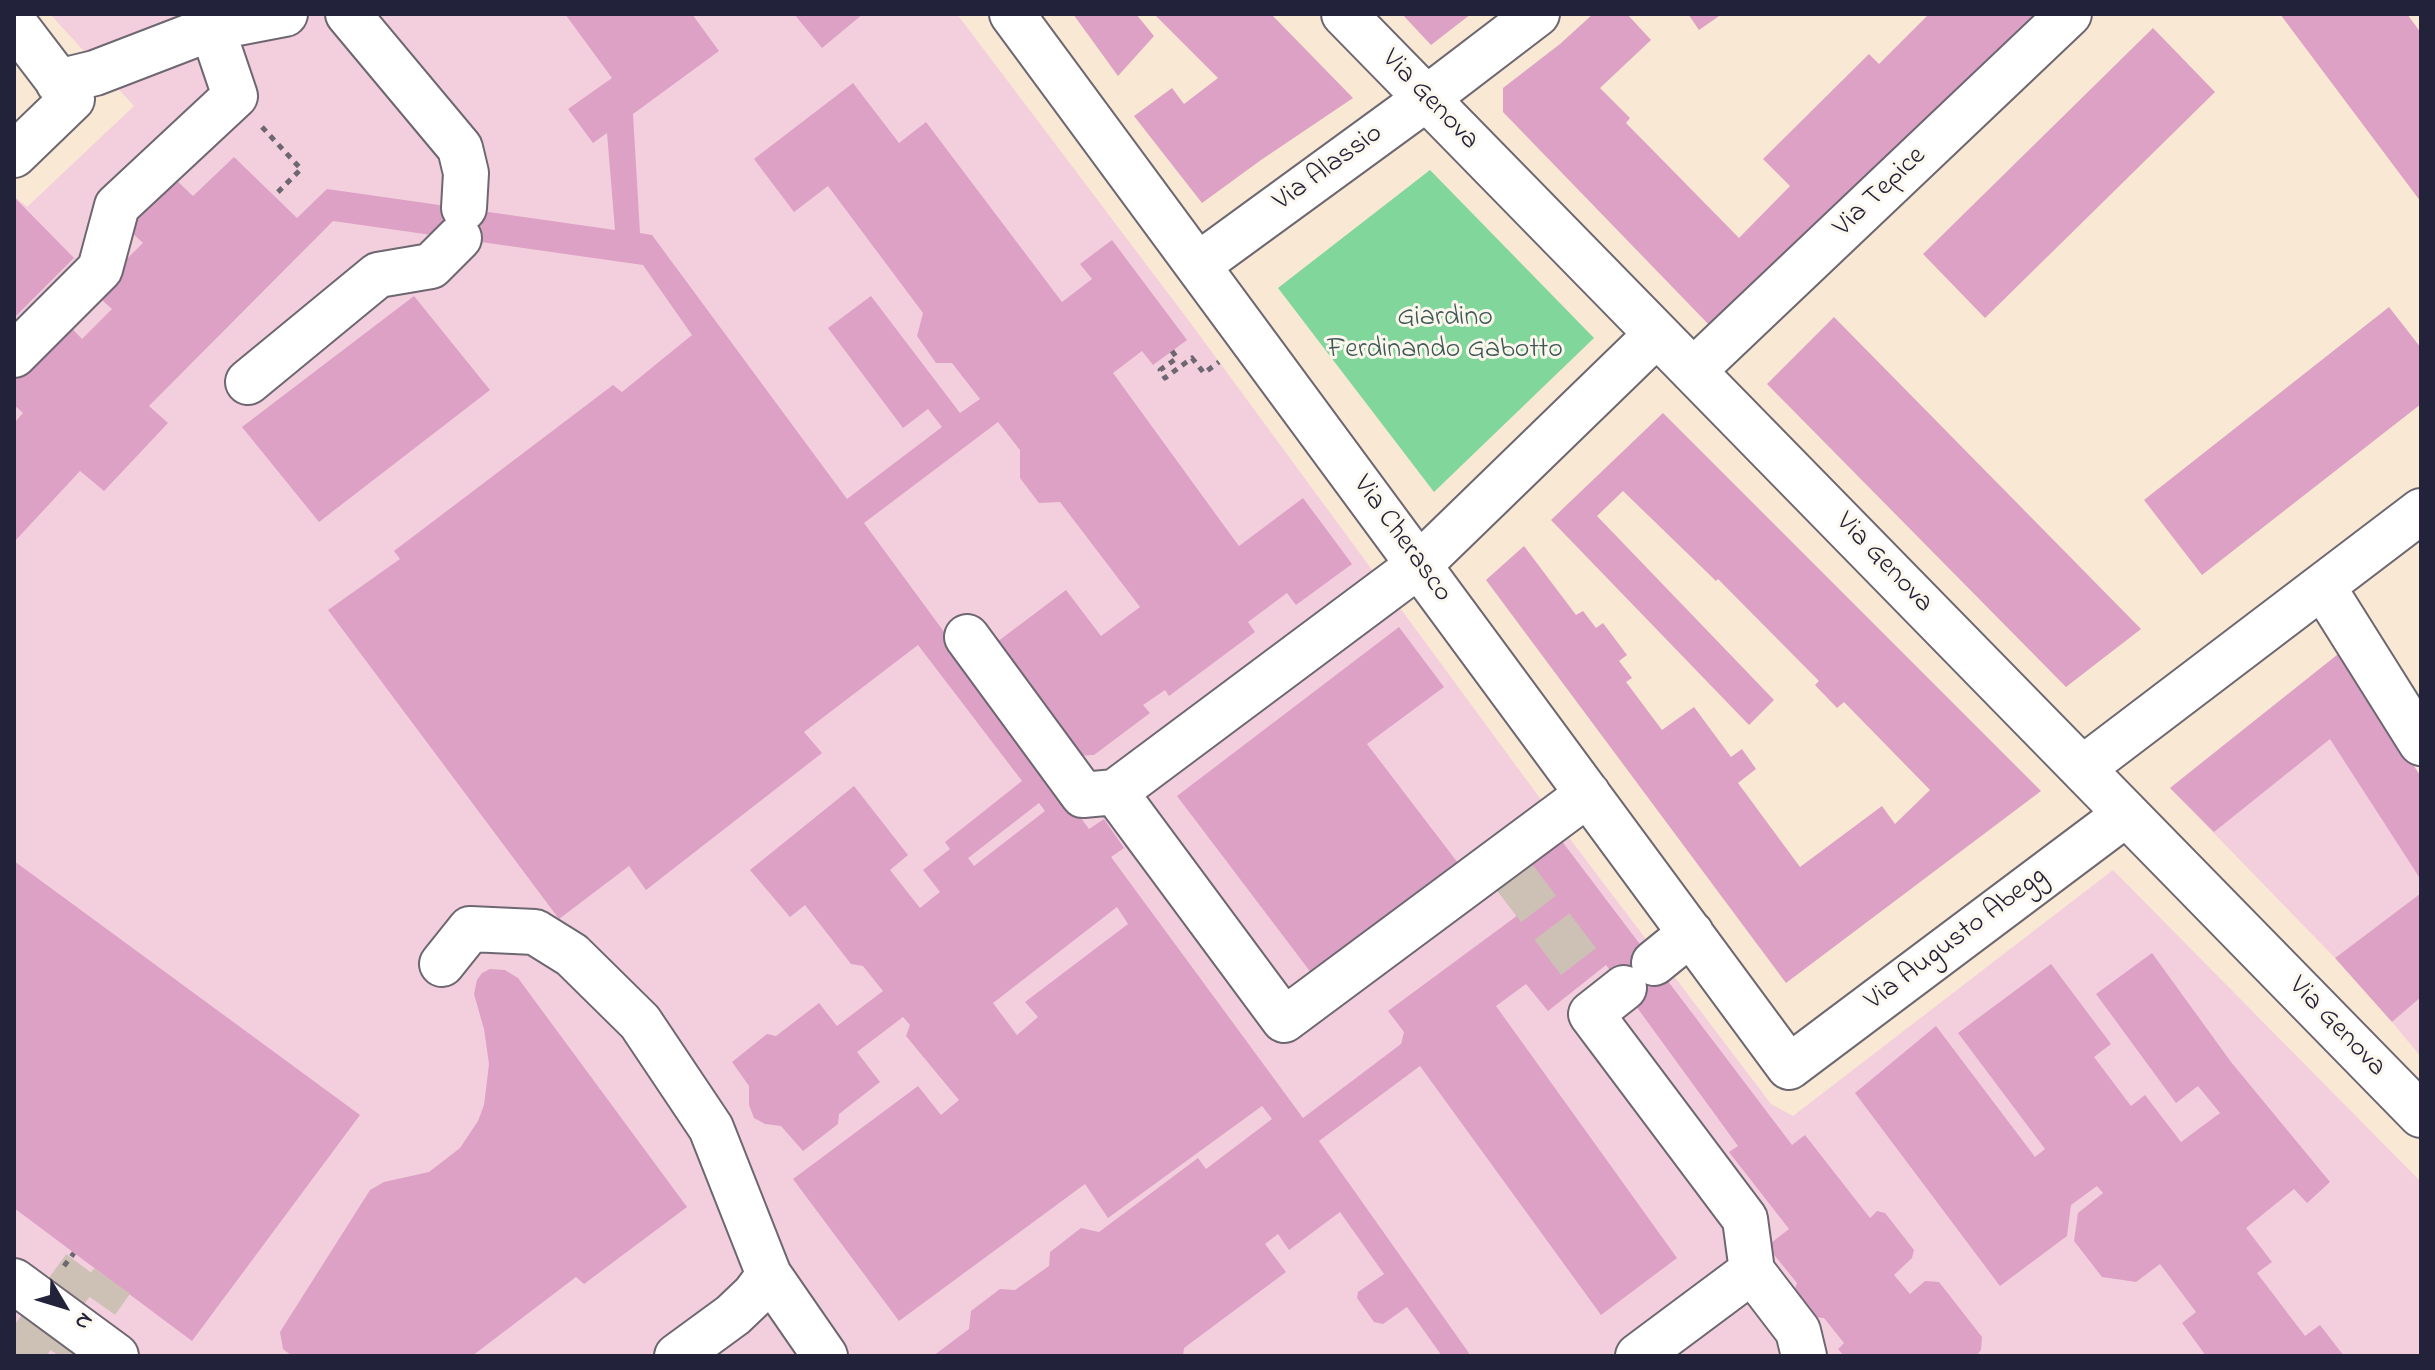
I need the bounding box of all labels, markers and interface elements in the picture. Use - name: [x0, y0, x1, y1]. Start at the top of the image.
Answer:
- street label: Via Genova: [1373, 44, 1485, 158]
- street label: Via Alassio: [1268, 118, 1390, 220]
- street label: Via Tepice: [1828, 141, 1934, 245]
- park label: Giardino Ferdinando Gabotto: [1327, 302, 1563, 368]
- street label: Via Cherasco: [1344, 470, 1458, 610]
- street label: Via Genova: [1827, 507, 1939, 621]
- street label: Via Augusto Abegg: [1860, 861, 2054, 1019]
- street label: Via Genova: [2280, 971, 2392, 1085]
- north arrow: [24, 1266, 104, 1346]
- text: N: [66, 1305, 100, 1336]

